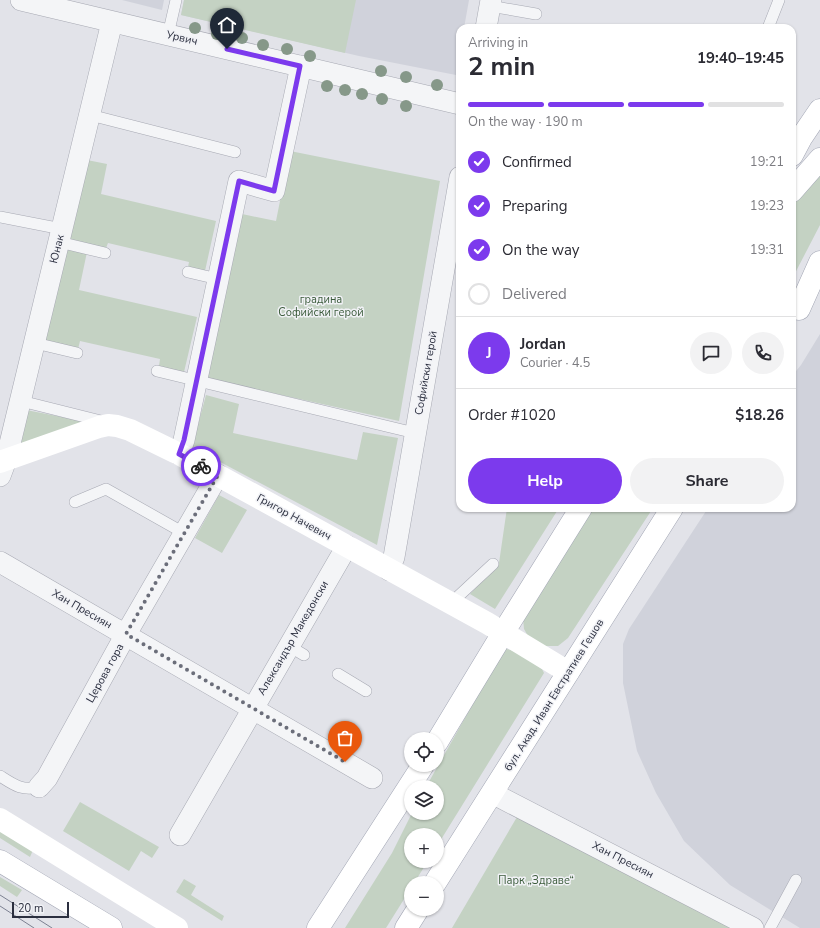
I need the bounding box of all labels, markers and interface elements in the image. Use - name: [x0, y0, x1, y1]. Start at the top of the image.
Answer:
- pin: [210, 8, 244, 49]
- icon: home: [216, 14, 238, 36]
- street label: Урвич: [164, 27, 199, 49]
- text: Arriving in: [468, 34, 528, 52]
- text: 19:40–19:45: [697, 48, 784, 68]
- text: 2 min: [468, 49, 535, 84]
- text: On the way · 190 m: [468, 113, 583, 131]
- icon: check: [468, 151, 490, 173]
- text: Confirmed: [502, 152, 572, 172]
- text: 19:21: [750, 153, 784, 171]
- icon: check: [468, 195, 490, 217]
- text: Preparing: [502, 196, 567, 216]
- text: 19:23: [750, 197, 784, 215]
- street label: Юнак: [46, 233, 68, 265]
- icon: check: [468, 239, 490, 261]
- text: On the way: [502, 240, 580, 260]
- text: 19:31: [750, 241, 784, 259]
- text: Delivered: [502, 284, 567, 304]
- park label: градина Софийски герой: [278, 292, 364, 320]
- street label: Софийски герой: [411, 330, 441, 416]
- button: chat: [690, 332, 732, 374]
- button: phone: [742, 332, 784, 374]
- text: Jordan: [520, 334, 566, 354]
- text: J: [486, 343, 492, 363]
- text: Courier · 4.5: [520, 354, 590, 372]
- text: Order #1020: [468, 405, 556, 425]
- text: $18.26: [735, 405, 784, 425]
- courier: [181, 446, 221, 486]
- icon: bike: [190, 455, 212, 477]
- button: Help: [468, 458, 622, 504]
- button: Share: [630, 458, 784, 504]
- street label: Григор Начевич: [254, 490, 334, 544]
- street label: Александър Македонски: [254, 578, 332, 698]
- street label: Хан Пресиян: [49, 586, 115, 632]
- street label: бул. Акад. Иван Евстратиев Гешов: [501, 616, 607, 774]
- street label: Церова гора: [83, 641, 128, 705]
- pin: [328, 721, 362, 762]
- icon: bag: [334, 727, 356, 749]
- map controls: [404, 732, 444, 916]
- button: locate: [404, 732, 444, 772]
- button: layers: [404, 780, 444, 820]
- button: +: [404, 828, 444, 868]
- street label: Хан Пресиян: [590, 838, 656, 882]
- park label: Парк „Здраве“: [498, 873, 574, 888]
- button: −: [404, 876, 444, 916]
- scale bar: [12, 900, 69, 919]
- text: 20 m: [18, 901, 43, 916]

